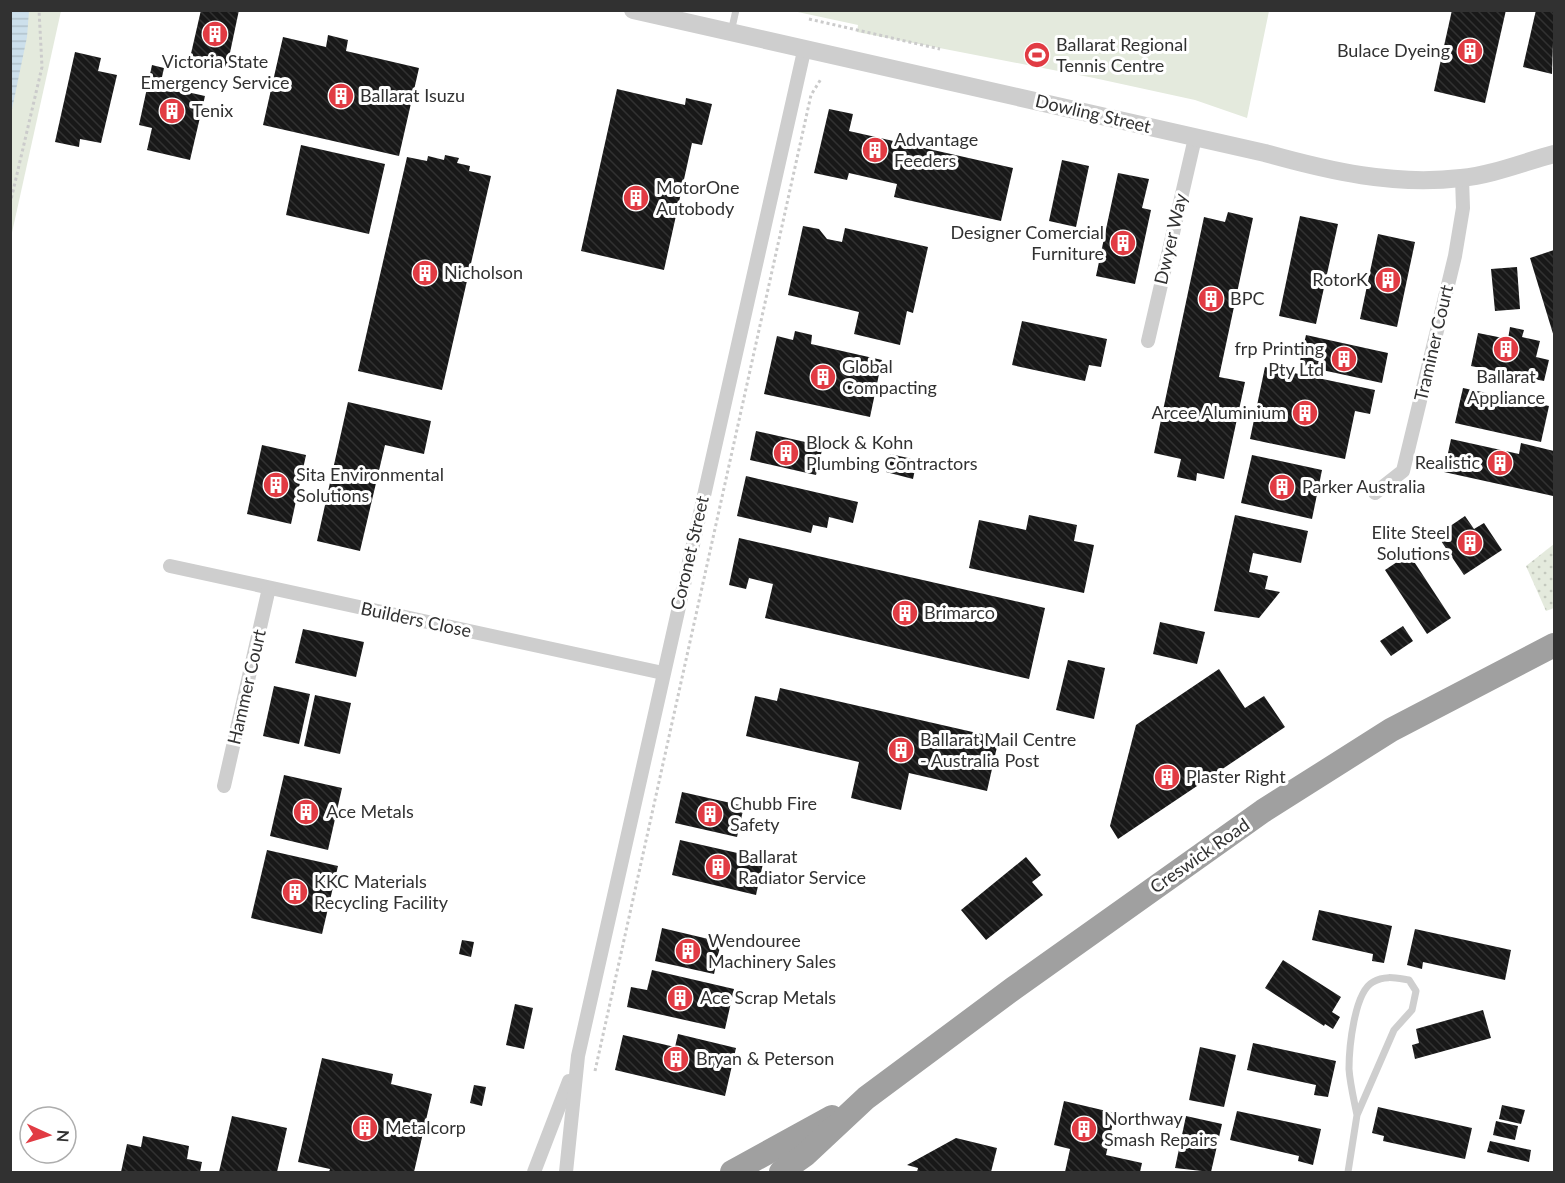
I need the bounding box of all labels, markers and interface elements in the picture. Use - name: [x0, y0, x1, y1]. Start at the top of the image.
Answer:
- building icon: Victoria State Emergency Service: [200, 19, 230, 49]
- place label: Ballarat Regional Tennis Centre: [1056, 33, 1188, 76]
- building icon: Bulace Dyeing: [1455, 36, 1485, 66]
- place label: Bulace Dyeing: [1337, 39, 1450, 61]
- sports icon: Ballarat Regional Tennis Centre: [1022, 40, 1052, 70]
- place label: Victoria State Emergency Service: [141, 50, 289, 93]
- building icon: Ballarat Isuzu: [326, 81, 356, 111]
- place label: Ballarat Isuzu: [360, 84, 465, 106]
- street label: Dowling Street: [1033, 89, 1154, 137]
- building icon: Tenix: [157, 96, 187, 126]
- place label: Tenix: [192, 99, 233, 121]
- place label: Advantage Feeders: [894, 128, 978, 171]
- building icon: Advantage Feeders: [860, 135, 890, 165]
- place label: MotorOne Autobody: [656, 176, 739, 219]
- building icon: MotorOne Autobody: [621, 183, 651, 213]
- street label: Dwyer Way: [1149, 191, 1191, 286]
- place label: Designer Comercial Furniture: [950, 221, 1104, 264]
- building icon: Designer Comercial Furniture: [1108, 228, 1138, 258]
- building icon: Nicholson: [410, 258, 440, 288]
- place label: Nicholson: [444, 261, 523, 283]
- building icon: RotorK: [1373, 265, 1403, 295]
- place label: RotorK: [1312, 268, 1368, 290]
- street label: Traminer Court: [1409, 282, 1457, 403]
- building icon: BPC: [1196, 284, 1226, 314]
- place label: BPC: [1230, 287, 1264, 309]
- building icon: Ballarat Appliance: [1491, 334, 1521, 364]
- place label: frp Printing Pty Ltd: [1235, 337, 1324, 380]
- building icon: frp Printing Pty Ltd: [1329, 344, 1359, 374]
- place label: Global Compacting: [842, 355, 937, 398]
- building icon: Global Compacting: [808, 362, 838, 392]
- place label: Ballarat Appliance: [1467, 365, 1545, 408]
- building icon: Arcee Aluminium: [1290, 398, 1320, 428]
- place label: Arcee Aluminium: [1151, 401, 1286, 423]
- place label: Block & Kohn Plumbing Contractors: [806, 431, 978, 474]
- building icon: Block & Kohn Plumbing Contractors: [771, 438, 801, 468]
- building icon: Realistic: [1485, 448, 1515, 478]
- place label: Realistic: [1415, 451, 1480, 473]
- place label: Sita Environmental Solutions: [296, 463, 444, 506]
- building icon: Sita Environmental Solutions: [261, 470, 291, 500]
- building icon: Parker Australia: [1267, 472, 1297, 502]
- place label: Parker Australia: [1302, 475, 1425, 497]
- street label: Coronet Street: [665, 493, 713, 612]
- place label: Elite Steel Solutions: [1372, 521, 1450, 564]
- building icon: Elite Steel Solutions: [1455, 528, 1485, 558]
- street label: Builders Close: [359, 597, 473, 641]
- building icon: Brimarco: [890, 598, 920, 628]
- place label: Brimarco: [924, 601, 995, 623]
- street label: Hammer Court: [222, 627, 270, 746]
- place label: Ballarat Mail Centre - Australia Post: [920, 728, 1076, 771]
- building icon: Ballarat Mail Centre - Australia Post: [886, 735, 916, 765]
- building icon: Plaster Right: [1152, 762, 1182, 792]
- place label: Plaster Right: [1186, 765, 1286, 787]
- place label: Chubb Fire Safety: [730, 792, 817, 835]
- building icon: Ace Metals: [291, 797, 321, 827]
- building icon: Chubb Fire Safety: [695, 799, 725, 829]
- place label: Ace Metals: [326, 800, 414, 822]
- street label: Creswick Road: [1146, 813, 1253, 898]
- place label: Ballarat Radiator Service: [738, 845, 866, 888]
- building icon: Ballarat Radiator Service: [703, 852, 733, 882]
- place label: KKC Materials Recycling Facility: [314, 870, 449, 913]
- building icon: KKC Materials Recycling Facility: [280, 877, 310, 907]
- place label: Wendouree Machinery Sales: [708, 929, 836, 972]
- building icon: Wendouree Machinery Sales: [673, 936, 703, 966]
- building icon: Ace Scrap Metals: [665, 983, 695, 1013]
- place label: Ace Scrap Metals: [700, 986, 836, 1008]
- building icon: Bryan & Peterson: [661, 1044, 691, 1074]
- place label: Bryan & Peterson: [696, 1047, 834, 1069]
- north arrow: [18, 1105, 78, 1165]
- place label: Northway Smash Repairs: [1104, 1107, 1218, 1150]
- building icon: Metalcorp: [350, 1113, 380, 1143]
- building icon: Northway Smash Repairs: [1069, 1114, 1099, 1144]
- place label: Metalcorp: [385, 1116, 466, 1138]
- text: N: [54, 1129, 73, 1143]

